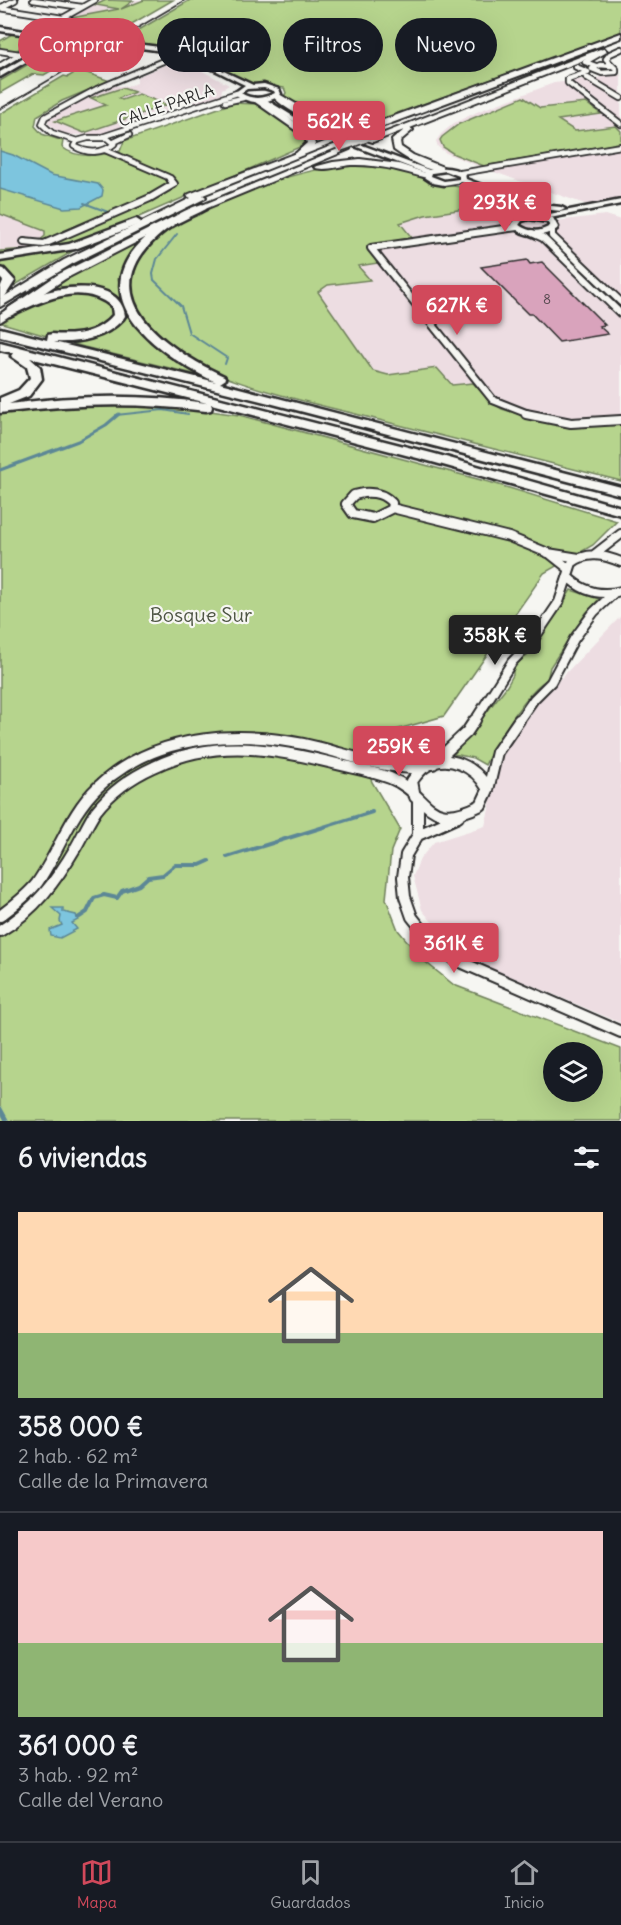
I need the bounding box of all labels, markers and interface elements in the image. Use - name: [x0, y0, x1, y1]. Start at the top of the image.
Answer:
- chip: Comprar: [18, 18, 145, 72]
- chip: Alquilar: [157, 18, 271, 72]
- chip: Filtros: [283, 18, 383, 72]
- chip: Nuevo: [395, 18, 497, 72]
- street label: CALLE PARLA: [115, 79, 217, 131]
- pin: 562K €: [290, 101, 388, 152]
- text: 562K €: [307, 108, 371, 133]
- pin: 293K €: [456, 182, 554, 233]
- text: 293K €: [473, 189, 537, 214]
- pin: 627K €: [408, 285, 506, 336]
- house number: 8: [543, 290, 551, 308]
- text: 627K €: [426, 292, 488, 317]
- park label: Bosque Sur: [150, 602, 252, 627]
- pin: 358K €: [446, 615, 544, 666]
- text: 358K €: [463, 622, 527, 647]
- pin: 259K €: [350, 726, 448, 777]
- text: 259K €: [367, 733, 431, 758]
- pin: 361K €: [405, 923, 503, 974]
- text: 361K €: [424, 930, 484, 955]
- map controls: [543, 1042, 603, 1102]
- button: layers: [543, 1042, 603, 1102]
- text: 6 viviendas: [18, 1141, 147, 1174]
- icon: filters: [570, 1141, 603, 1174]
- icon: home: [257, 1251, 365, 1359]
- text: 358 000 €: [18, 1410, 143, 1443]
- text: 2 hab. · 62 m²: [18, 1443, 138, 1468]
- text: Calle de la Primavera: [18, 1468, 208, 1493]
- icon: home: [257, 1570, 365, 1678]
- text: 361 000 €: [18, 1729, 139, 1762]
- text: 3 hab. · 92 m²: [18, 1762, 138, 1787]
- text: Calle del Verano: [18, 1787, 163, 1812]
- tab: Mapa: [77, 1856, 117, 1912]
- tab: Guardados: [270, 1856, 351, 1912]
- tab: Inicio: [504, 1856, 544, 1912]

